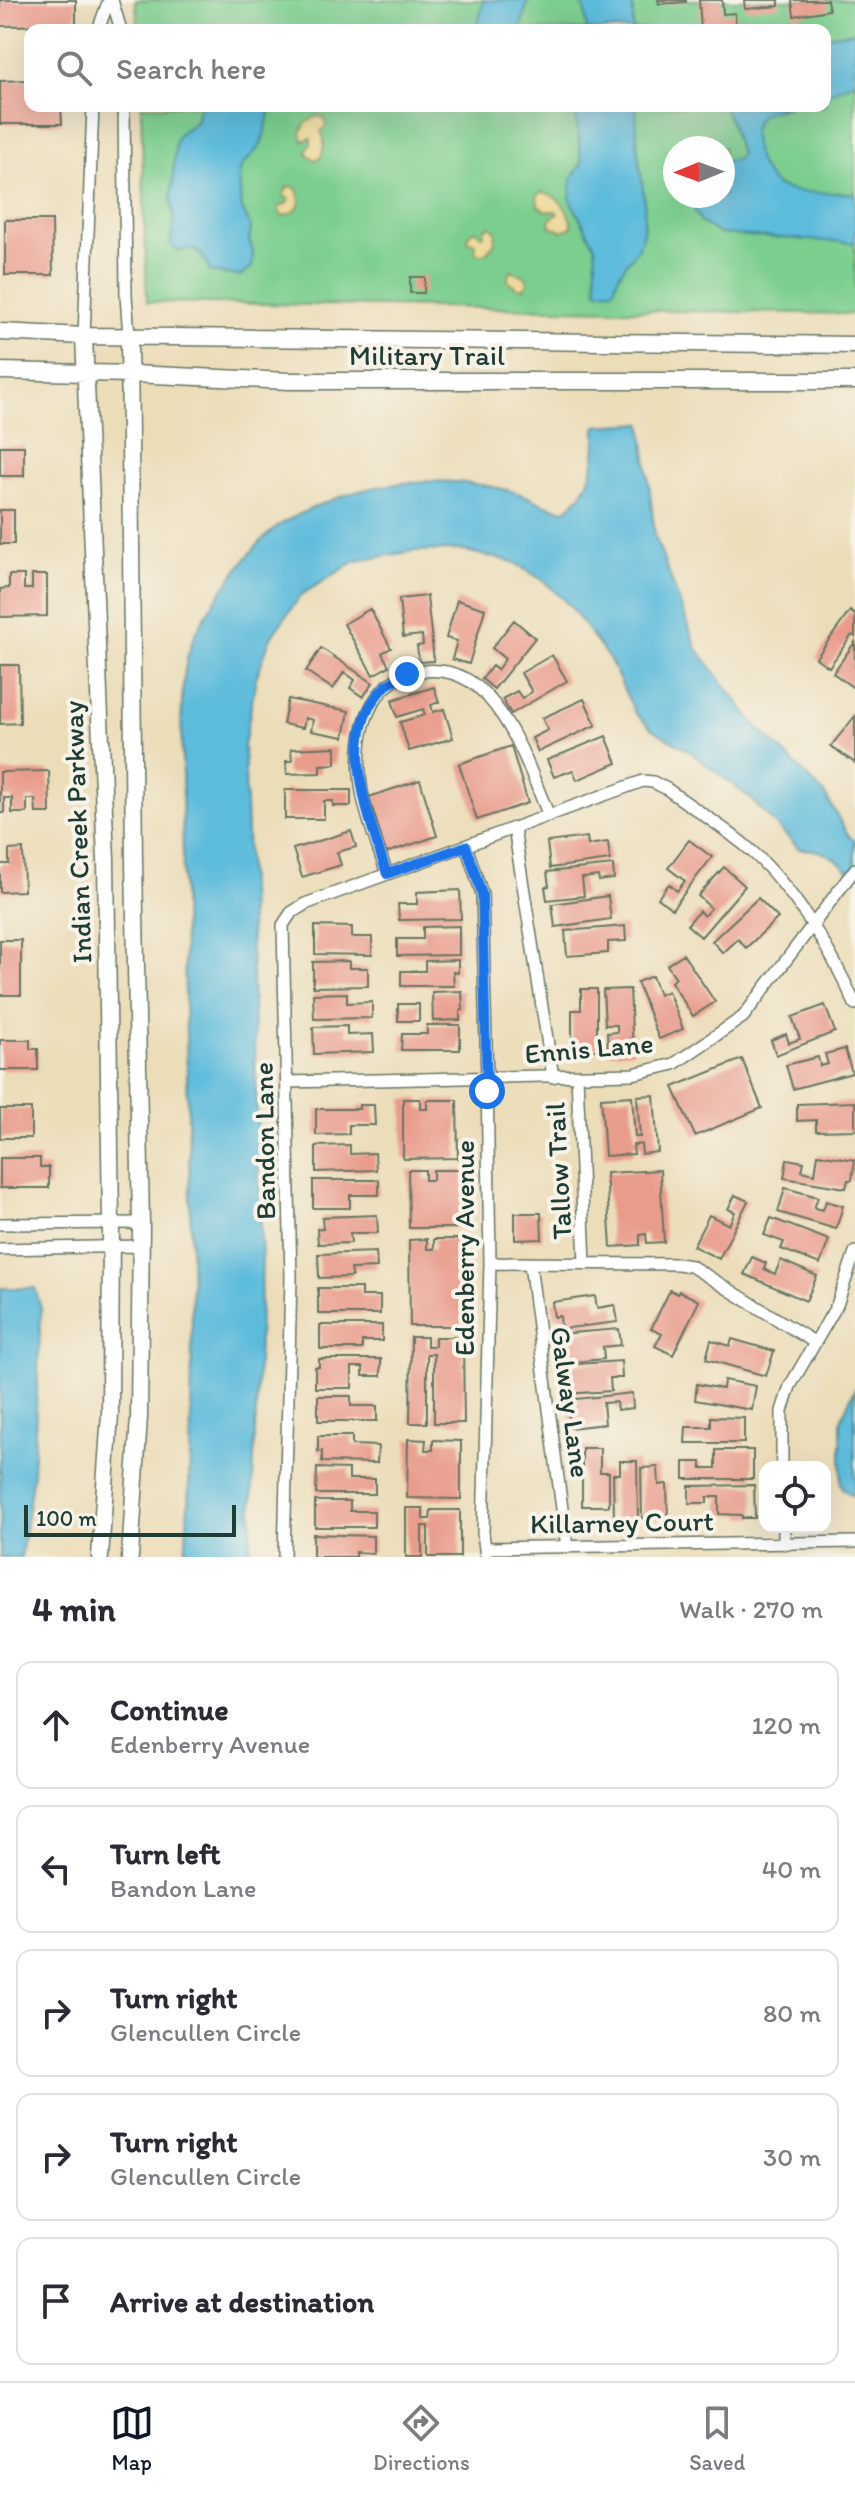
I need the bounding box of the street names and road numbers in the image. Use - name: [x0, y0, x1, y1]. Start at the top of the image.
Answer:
- street label: Military Trail: [349, 338, 505, 372]
- street label: Indian Creek Parkway: [55, 700, 99, 964]
- street label: Ennis Lane: [523, 1025, 655, 1071]
- street label: Bandon Lane: [246, 1062, 282, 1220]
- street label: Tallow Trail: [537, 1101, 579, 1240]
- street label: Edenberry Avenue: [447, 1140, 481, 1356]
- street label: Galway Lane: [544, 1324, 598, 1480]
- street label: Killarney Court: [530, 1503, 714, 1541]

